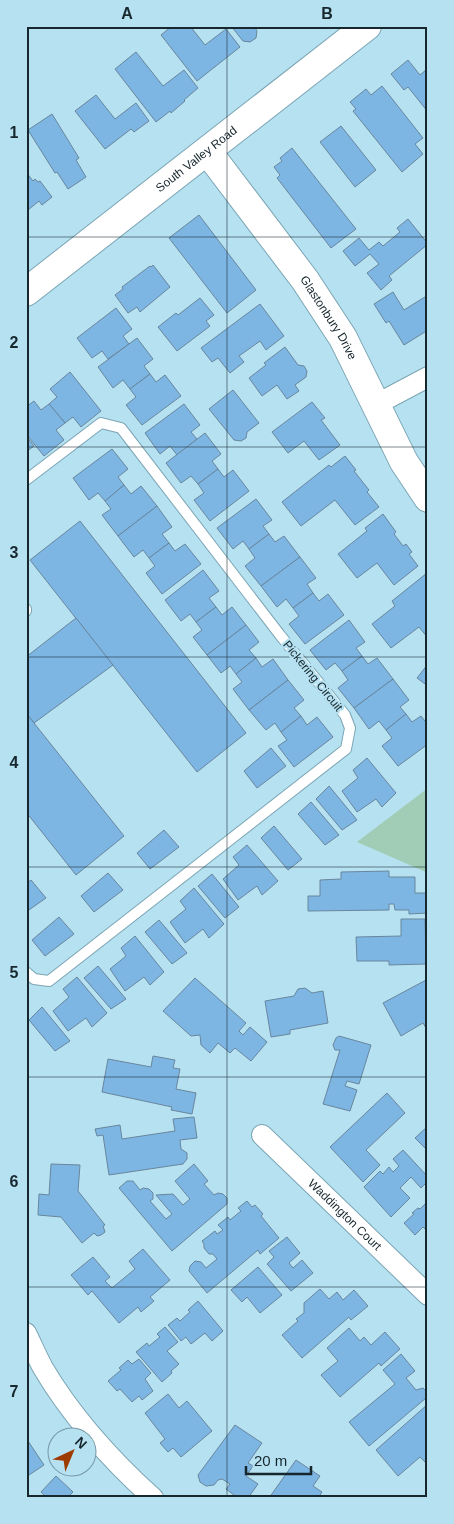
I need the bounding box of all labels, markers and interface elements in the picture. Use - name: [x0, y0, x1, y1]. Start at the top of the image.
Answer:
- text: A: [121, 5, 133, 22]
- text: B: [321, 5, 333, 22]
- street label: South Valley Road: [153, 123, 240, 195]
- text: 1: [10, 124, 19, 141]
- street label: Glastonbury Drive: [297, 273, 360, 362]
- text: 2: [10, 334, 19, 351]
- text: 3: [10, 544, 19, 561]
- street label: Pickering Circuit: [280, 638, 346, 715]
- text: 4: [10, 754, 19, 771]
- text: 5: [10, 964, 19, 981]
- text: 6: [10, 1173, 19, 1190]
- street label: Waddington Court: [305, 1176, 385, 1254]
- text: 7: [10, 1383, 19, 1400]
- north arrow: [48, 1426, 98, 1476]
- text: N: [72, 1433, 90, 1452]
- scale bar: [246, 1444, 312, 1476]
- text: 20 m: [254, 1452, 287, 1469]

